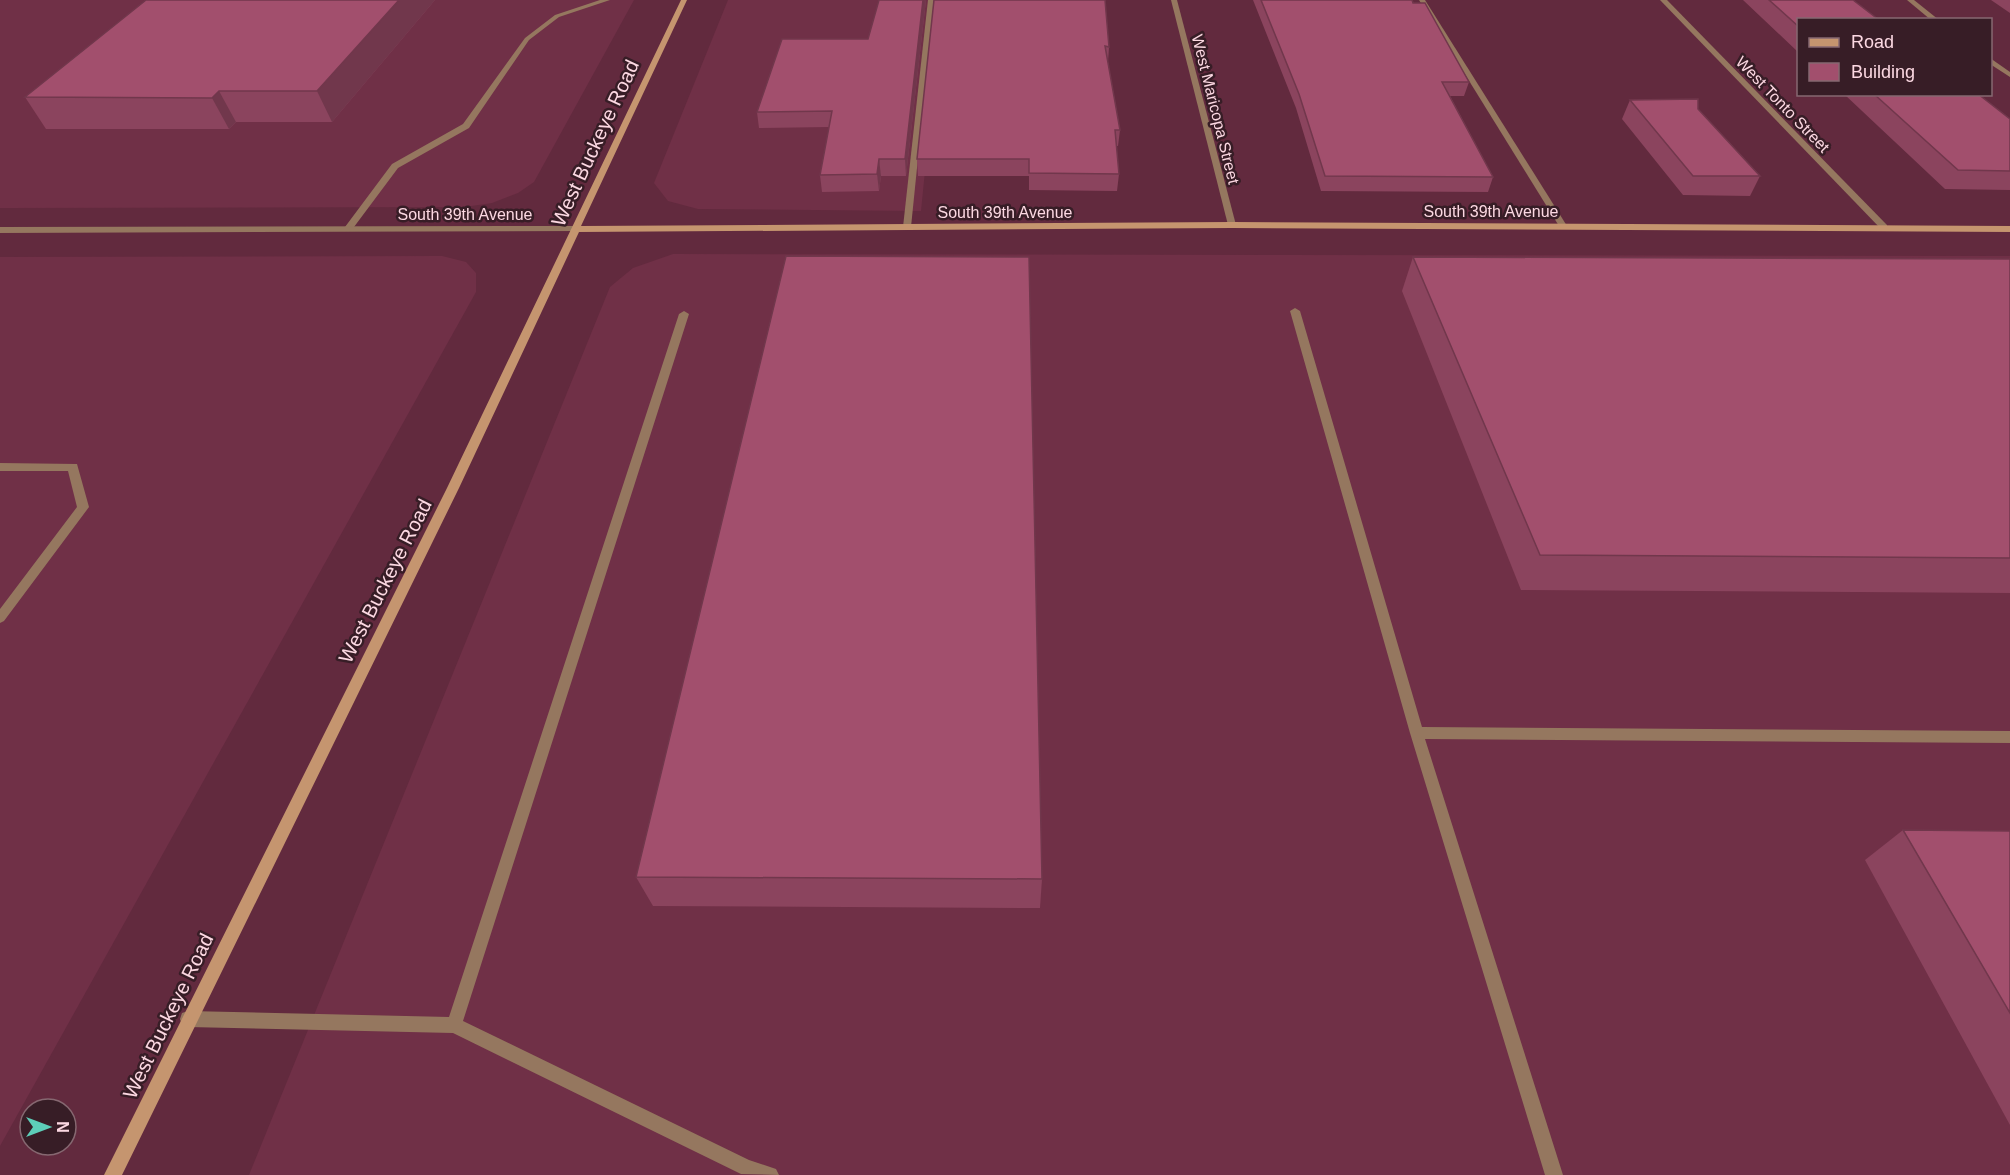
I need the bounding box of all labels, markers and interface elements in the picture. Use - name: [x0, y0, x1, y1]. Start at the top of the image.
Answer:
- legend: [1797, 18, 1992, 96]
- text: Road: [1851, 32, 1894, 52]
- street label: West Maricopa Street: [1189, 33, 1242, 186]
- street label: West Tonto Street: [1733, 53, 1833, 156]
- street label: West Buckeye Road: [547, 56, 643, 230]
- text: Building: [1851, 62, 1915, 82]
- street label: South 39th Avenue: [1424, 203, 1559, 220]
- street label: South 39th Avenue: [938, 204, 1073, 221]
- street label: South 39th Avenue: [398, 206, 533, 223]
- street label: West Buckeye Road: [334, 495, 436, 667]
- street label: West Buckeye Road: [118, 930, 218, 1102]
- north arrow: [18, 1097, 78, 1157]
- text: N: [54, 1121, 71, 1133]

